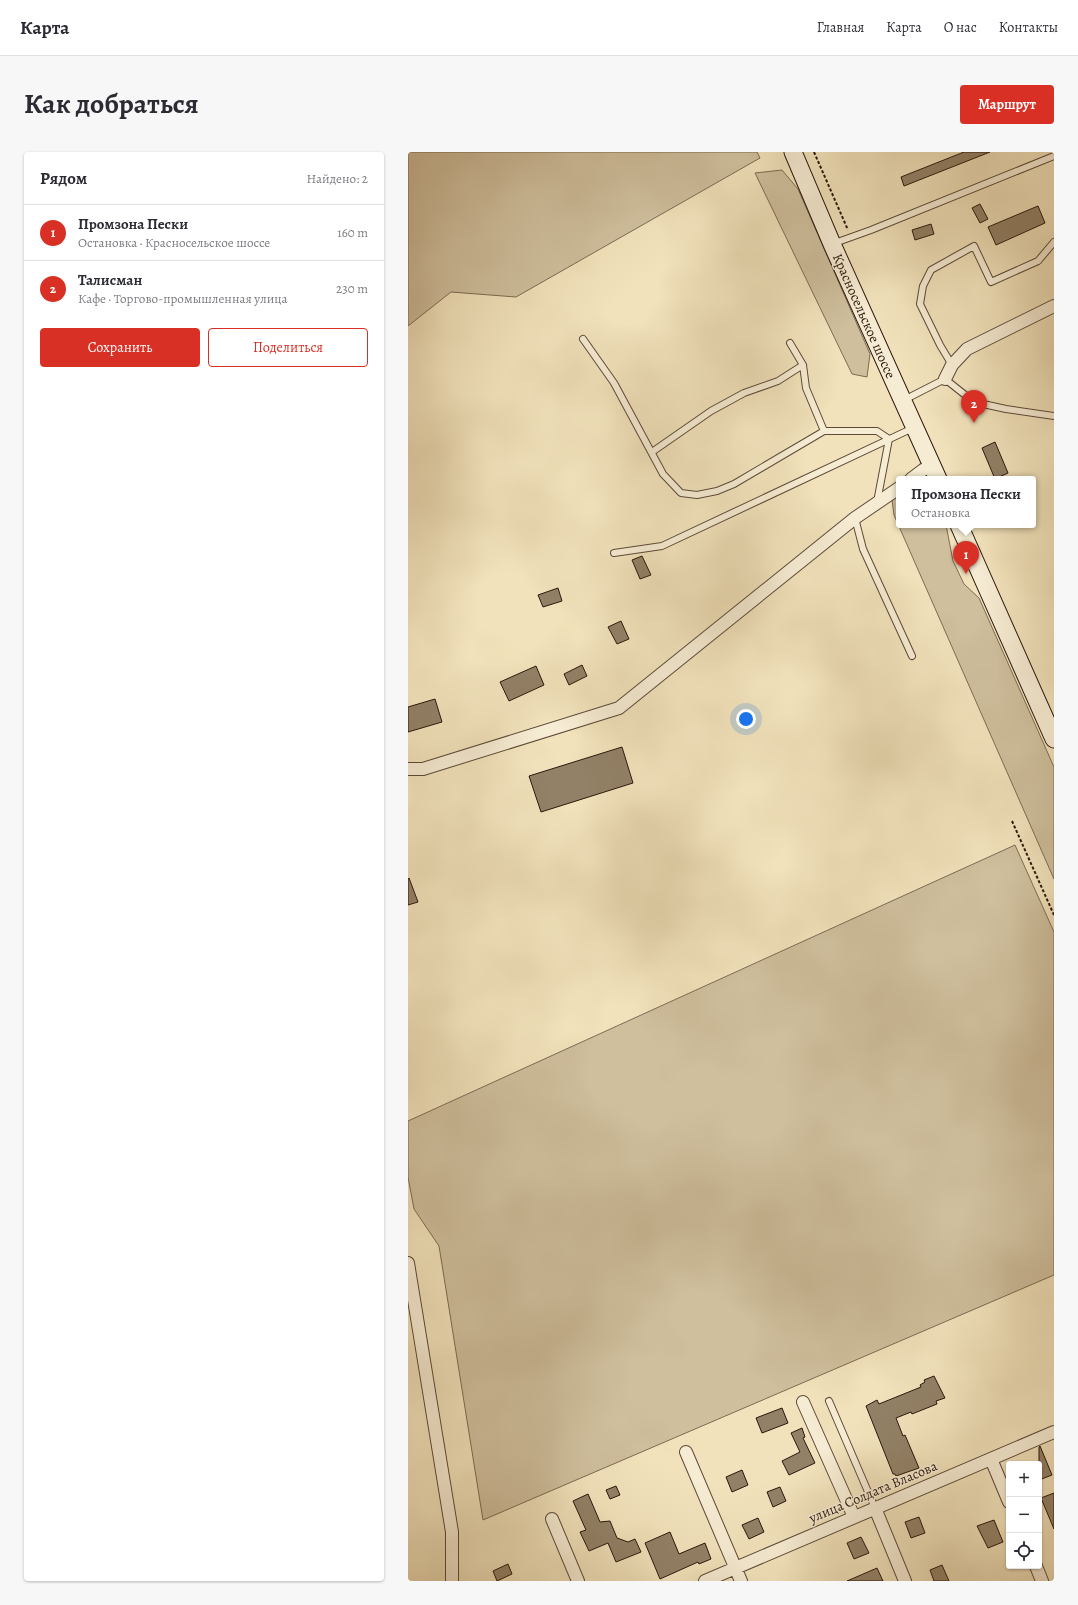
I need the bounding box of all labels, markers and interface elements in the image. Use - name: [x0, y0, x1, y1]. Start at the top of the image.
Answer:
- text: Карта: [20, 15, 69, 41]
- text: Главная: [817, 18, 864, 37]
- text: Карта: [886, 18, 922, 37]
- text: О нас: [944, 18, 977, 37]
- text: Контакты: [999, 18, 1058, 37]
- text: Как добраться: [24, 85, 199, 123]
- button: Маршрут: [960, 85, 1054, 124]
- text: Рядом: [40, 167, 87, 190]
- text: Найдено: 2: [307, 170, 368, 187]
- text: Промзона Пески: [78, 214, 188, 234]
- text: 1: [51, 224, 55, 241]
- text: 160 m: [337, 224, 368, 241]
- text: Остановка · Красносельское шоссе: [78, 234, 270, 251]
- street label: Красносельское шоссе: [828, 250, 900, 382]
- text: Талисман: [78, 270, 142, 290]
- text: 2: [50, 280, 56, 297]
- text: 230 m: [336, 280, 368, 297]
- text: Кафе · Торгово-промышленная улица: [78, 290, 288, 307]
- button: Сохранить: [40, 328, 200, 367]
- button: Поделиться: [208, 328, 368, 367]
- pin: 2: [961, 390, 987, 423]
- popup: [896, 476, 1036, 528]
- text: Промзона Пески: [911, 484, 1021, 504]
- text: Остановка: [911, 504, 970, 521]
- pin: 1: [953, 541, 979, 574]
- your location: [736, 709, 756, 729]
- street label: улица Солдата Власова: [805, 1456, 941, 1528]
- map controls: [1006, 1461, 1042, 1569]
- button: +: [1006, 1461, 1042, 1497]
- button: −: [1006, 1497, 1042, 1533]
- button: locate: [1006, 1533, 1042, 1569]

